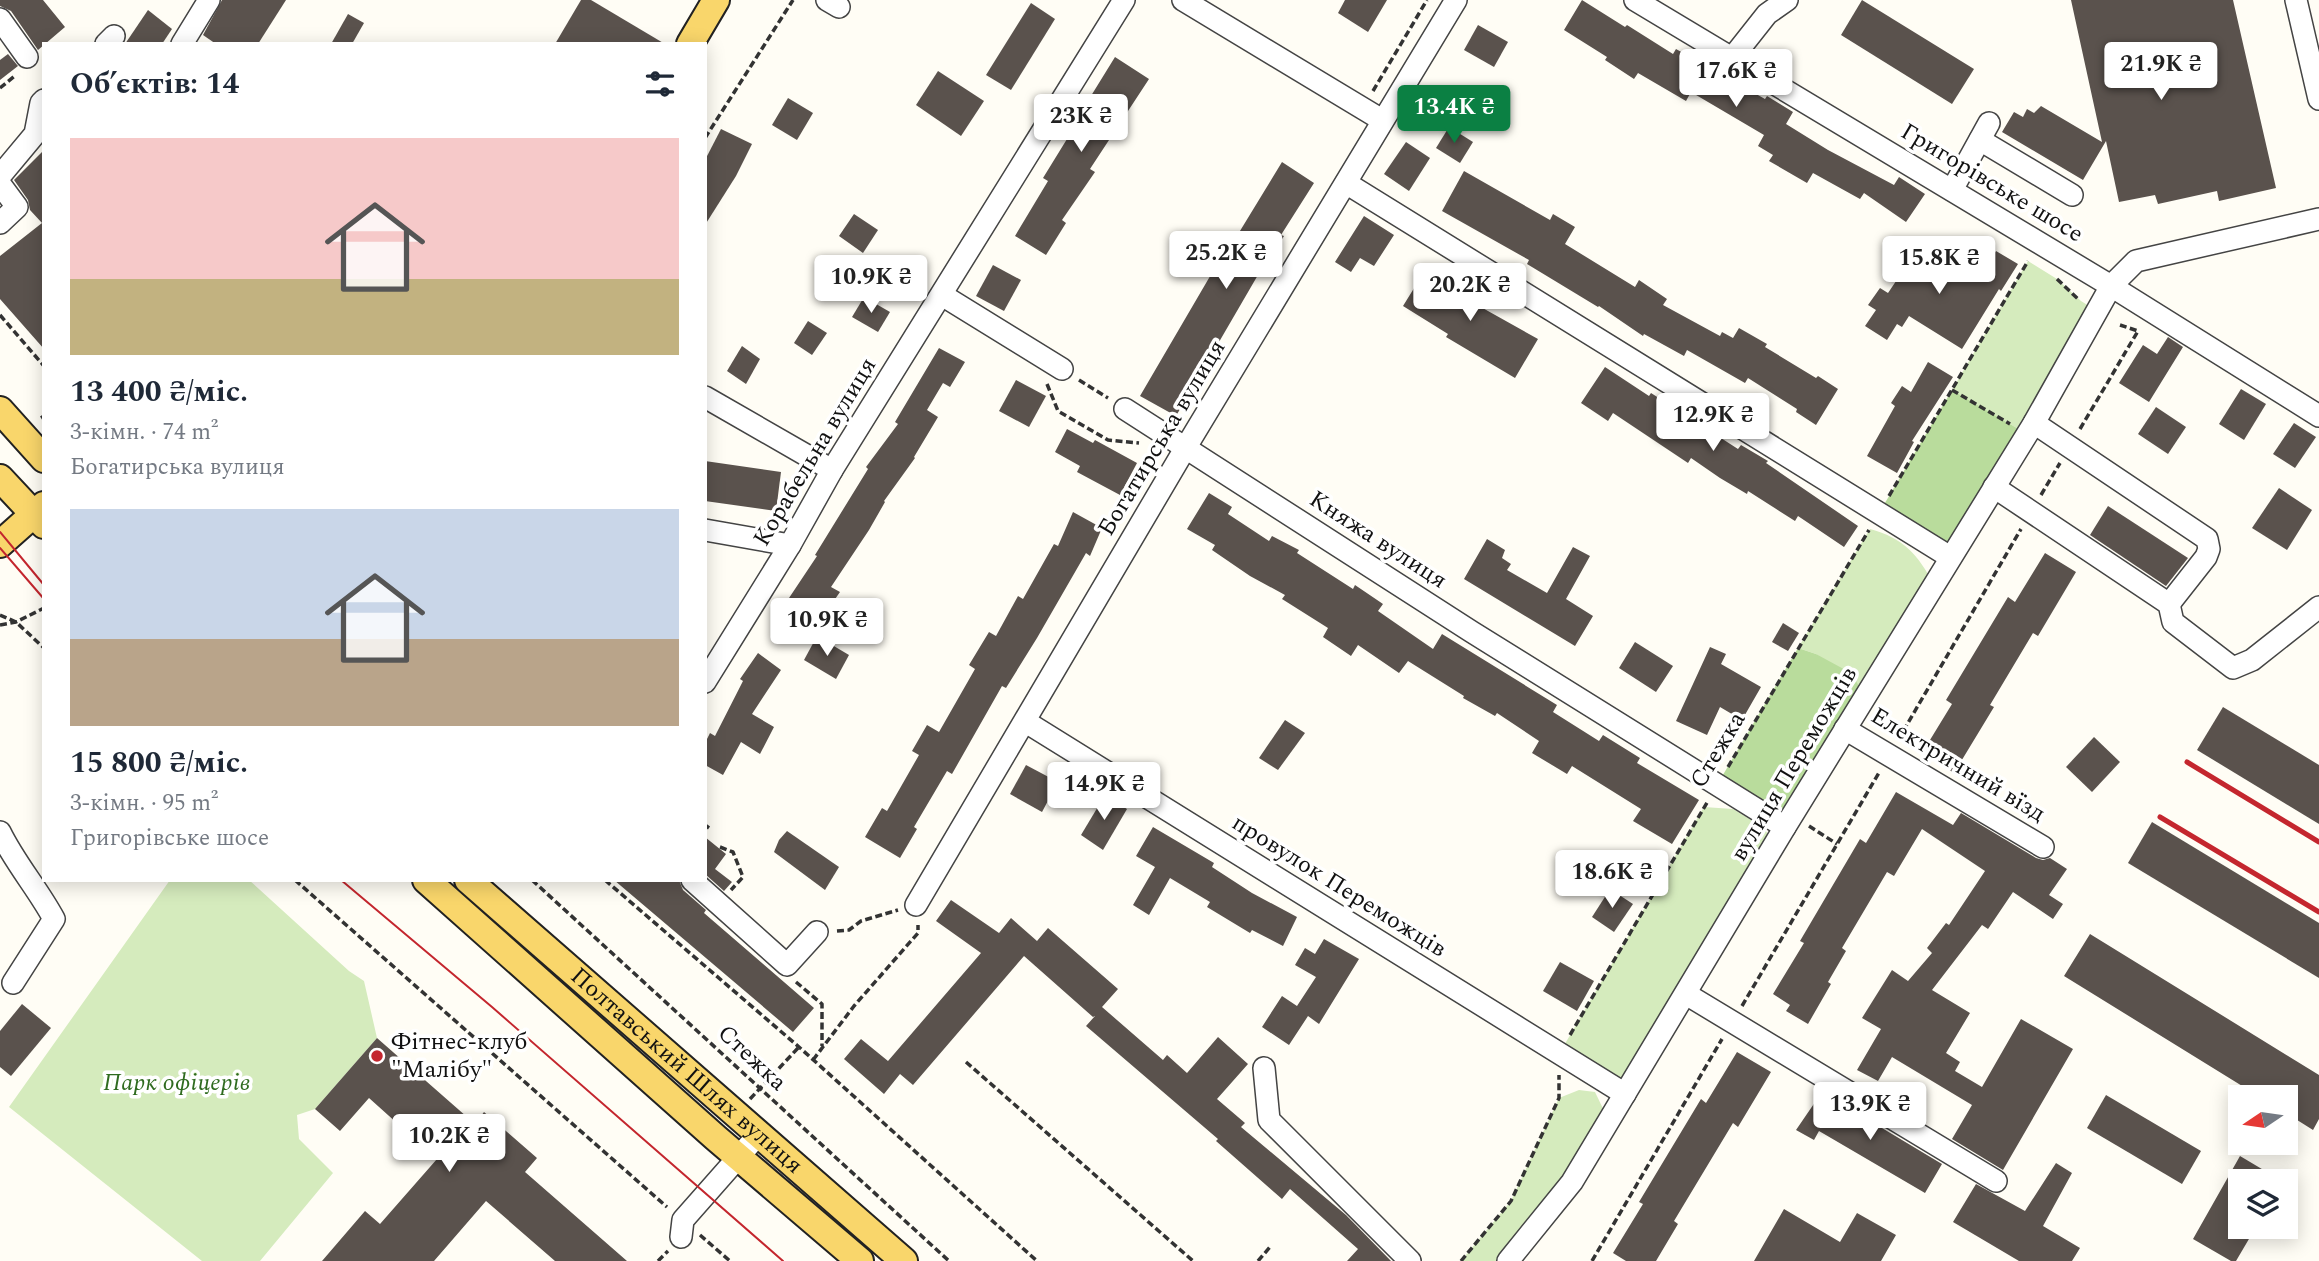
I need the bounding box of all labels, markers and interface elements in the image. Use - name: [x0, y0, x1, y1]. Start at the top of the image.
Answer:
- pin: 21.9K ₴: [2096, 42, 2226, 102]
- text: 21.9K ₴: [2120, 47, 2202, 82]
- pin: 17.6K ₴: [1671, 50, 1801, 109]
- text: 17.6K ₴: [1695, 54, 1777, 89]
- text: Об’єктів: 14: [70, 61, 239, 107]
- icon: filters: [641, 65, 679, 103]
- pin: 13.4K ₴: [1389, 86, 1519, 145]
- text: 13.4K ₴: [1413, 90, 1495, 125]
- pin: 23K ₴: [1032, 94, 1130, 154]
- text: 23K ₴: [1050, 99, 1112, 134]
- street label: Григорівське шосе: [1894, 114, 2090, 252]
- icon: home: [312, 184, 438, 310]
- pin: 25.2K ₴: [1161, 232, 1291, 291]
- text: 25.2K ₴: [1185, 236, 1267, 271]
- pin: 15.8K ₴: [1874, 236, 2004, 296]
- text: 15.8K ₴: [1898, 241, 1980, 276]
- pin: 10.9K ₴: [806, 256, 936, 315]
- text: 10.9K ₴: [830, 260, 912, 295]
- pin: 20.2K ₴: [1405, 264, 1535, 323]
- text: 20.2K ₴: [1429, 268, 1511, 303]
- street label: Богатирська вулиця: [1089, 333, 1235, 543]
- street label: Корабельна вулиця: [744, 351, 886, 553]
- text: 13 400 ₴/міс.: [70, 369, 248, 415]
- pin: 12.9K ₴: [1648, 393, 1778, 453]
- text: 12.9K ₴: [1672, 398, 1754, 433]
- text: 3-кімн. · 74 m²: [70, 415, 218, 450]
- text: Богатирська вулиця: [70, 450, 285, 485]
- street label: Княжа вулиця: [1302, 482, 1454, 598]
- icon: home: [312, 555, 438, 681]
- pin: 10.9K ₴: [762, 598, 892, 658]
- text: 10.9K ₴: [786, 603, 868, 638]
- street label: вулиця Переможців: [1721, 660, 1867, 868]
- street label: Електричний вїзд: [1864, 698, 2052, 832]
- street label: Стежка: [1681, 705, 1755, 795]
- text: 15 800 ₴/міс.: [70, 740, 248, 786]
- pin: 14.9K ₴: [1039, 762, 1169, 822]
- text: 14.9K ₴: [1063, 767, 1145, 802]
- text: 3-кімн. · 95 m²: [70, 786, 218, 821]
- street label: провулок Переможців: [1225, 805, 1453, 967]
- text: Григорівське шосе: [70, 821, 269, 856]
- pin: 18.6K ₴: [1547, 850, 1677, 910]
- text: 18.6K ₴: [1571, 855, 1653, 890]
- street label: Полтавський Шлях вулиця: [562, 959, 811, 1183]
- street label: Стежка: [709, 1016, 795, 1100]
- place label: Фітнес-клуб "Малібу": [391, 1024, 528, 1088]
- marker: Фітнес-клуб "Малібу": [369, 1048, 385, 1064]
- park label: Парк офіцерів: [103, 1065, 251, 1101]
- pin: 13.9K ₴: [1805, 1082, 1935, 1142]
- north arrow: [2228, 1085, 2298, 1155]
- map controls: [2228, 1085, 2298, 1239]
- text: 13.9K ₴: [1829, 1087, 1911, 1122]
- pin: 10.2K ₴: [384, 1114, 514, 1174]
- text: 10.2K ₴: [408, 1119, 490, 1154]
- button: layers: [2228, 1169, 2298, 1239]

